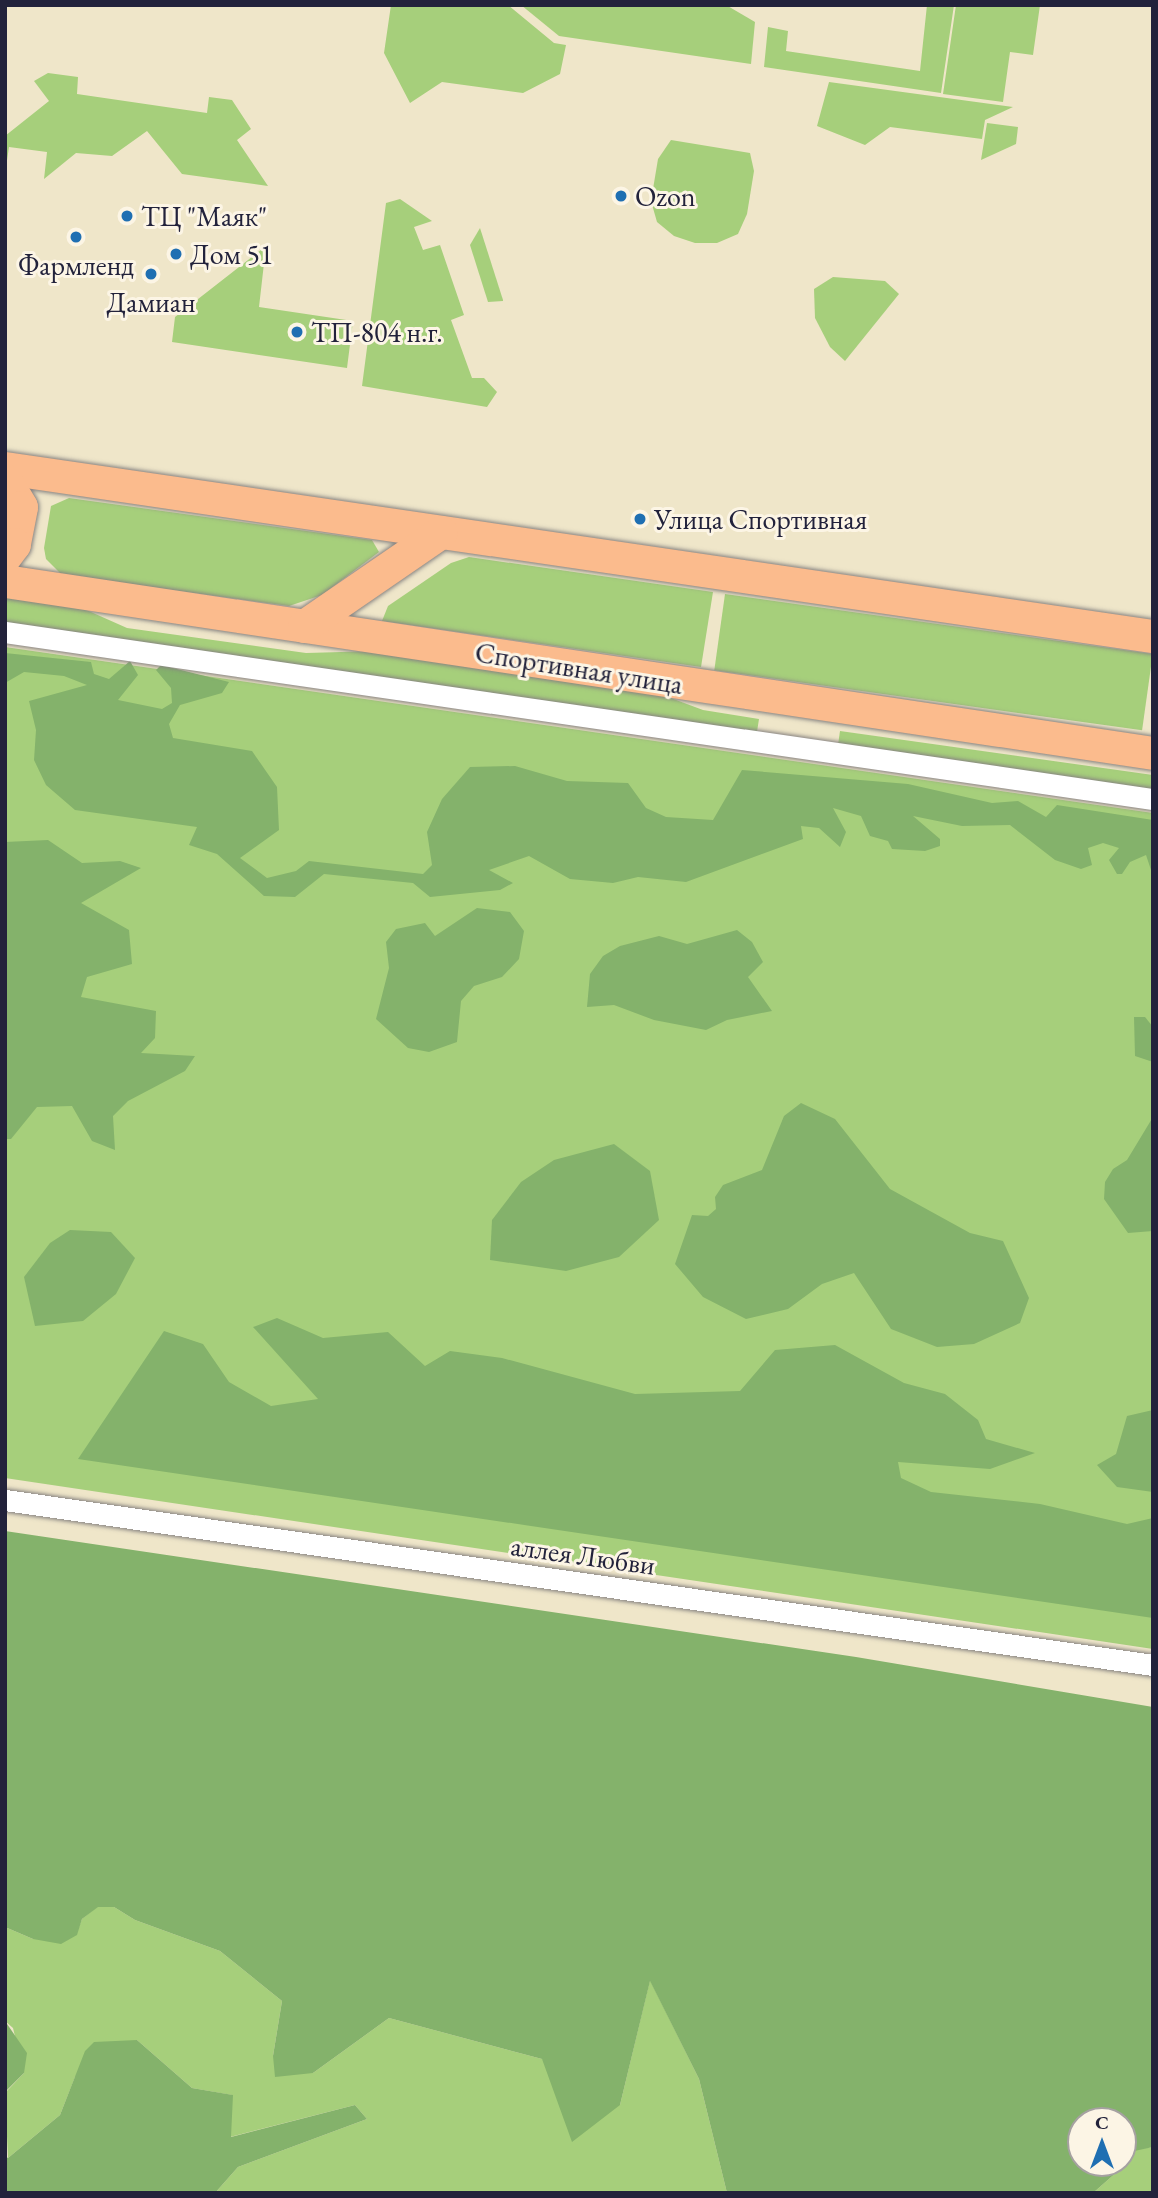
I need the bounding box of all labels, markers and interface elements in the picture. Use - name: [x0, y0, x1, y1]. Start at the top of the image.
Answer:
- place label: Ozon: [635, 179, 696, 213]
- marker: Ozon: [613, 188, 629, 204]
- place label: ТЦ "Маяк": [141, 199, 267, 233]
- marker: ТЦ "Маяк": [119, 208, 135, 224]
- marker: Фармленд: [68, 229, 84, 245]
- place label: Дом 51: [190, 237, 273, 271]
- marker: Дом 51: [168, 246, 184, 262]
- place label: Фармленд: [18, 248, 134, 282]
- marker: Дамиан: [143, 266, 159, 282]
- place label: Дамиан: [107, 285, 195, 319]
- place label: ТП-804 н.г.: [311, 315, 443, 349]
- marker: ТП-804 н.г.: [289, 324, 305, 340]
- place label: Улица Спортивная: [654, 502, 867, 536]
- marker: Улица Спортивная: [632, 511, 648, 527]
- street label: Спортивная улица: [473, 635, 685, 701]
- street label: аллея Любви: [509, 1528, 657, 1582]
- north arrow: [1067, 2107, 1137, 2177]
- text: С: [1095, 2110, 1109, 2135]

